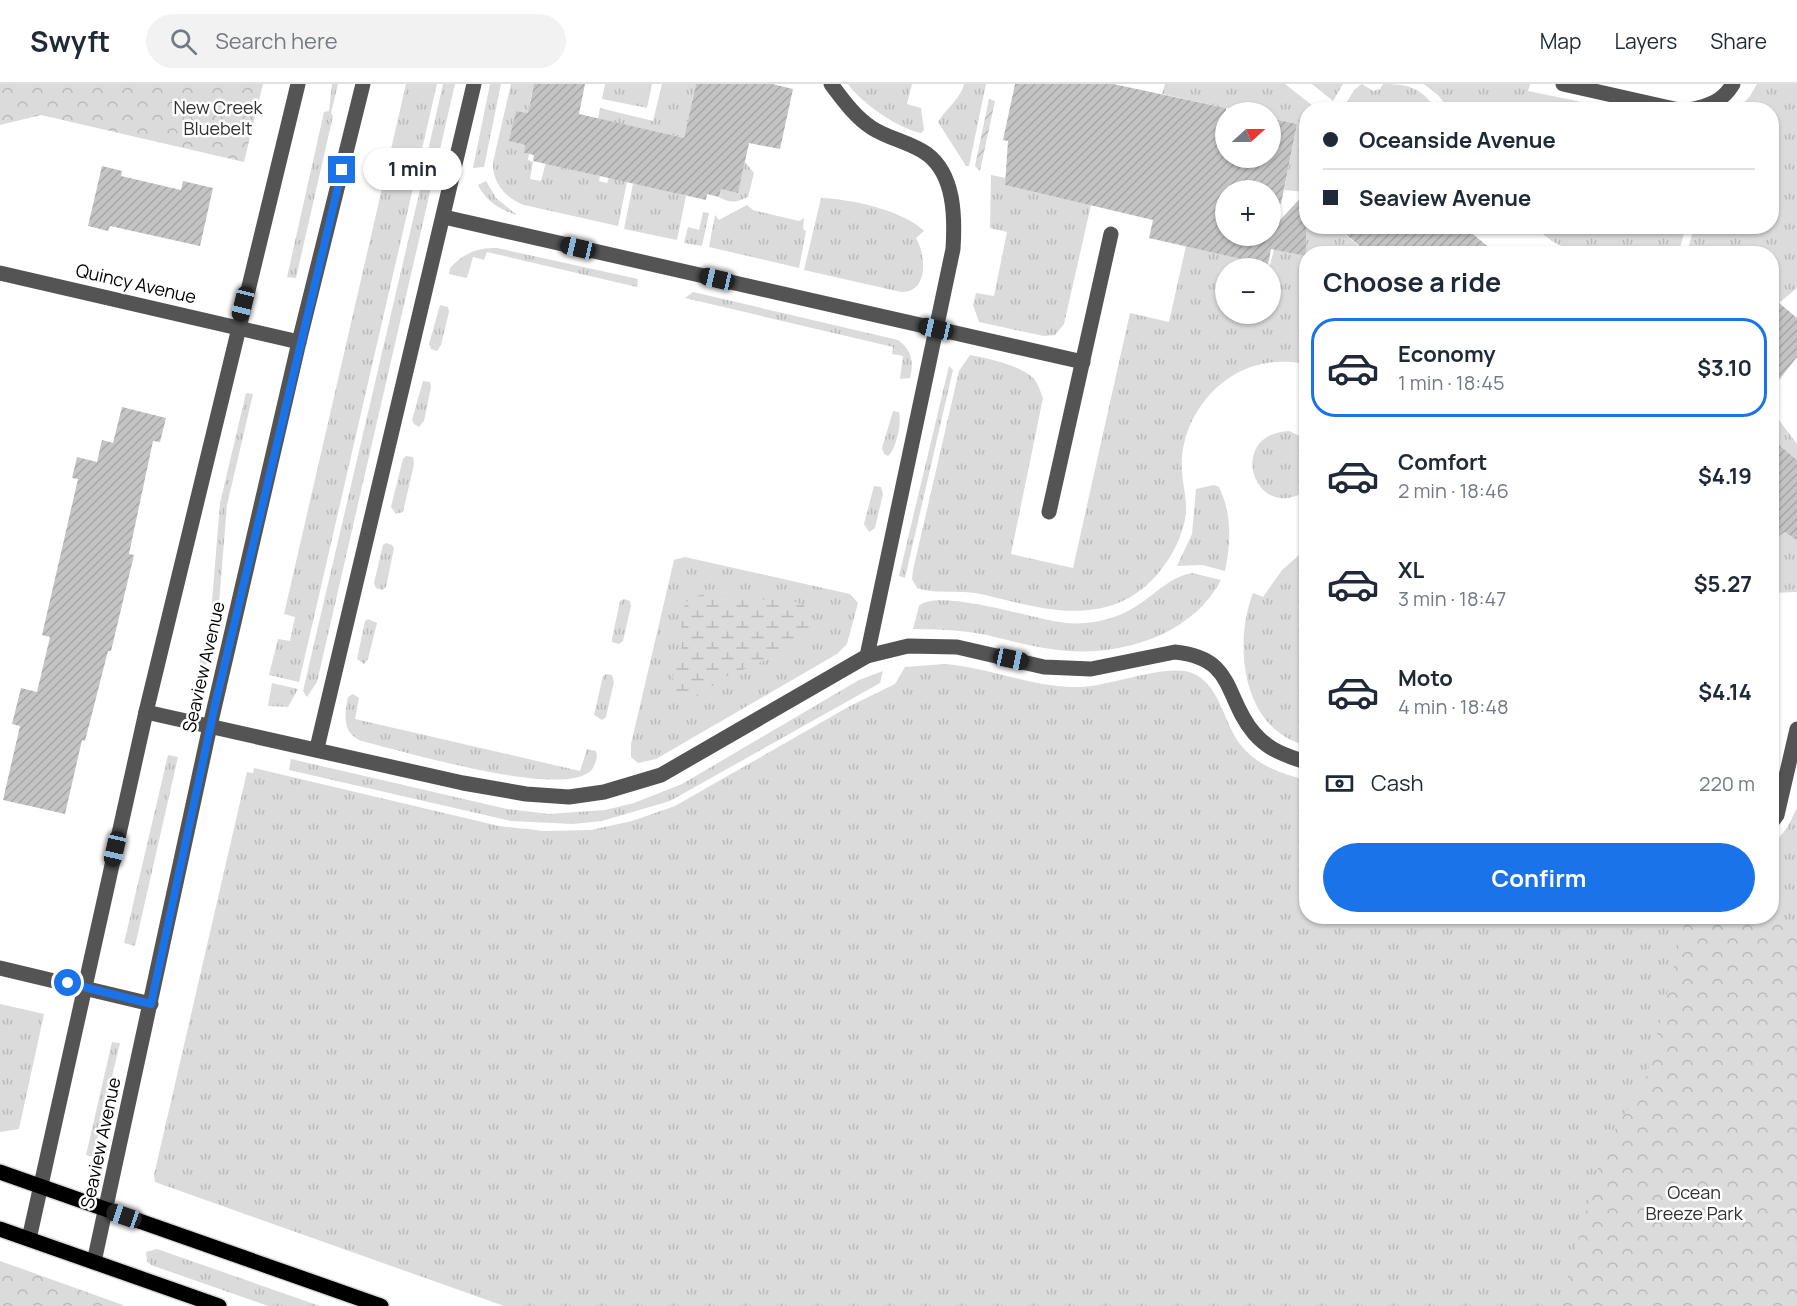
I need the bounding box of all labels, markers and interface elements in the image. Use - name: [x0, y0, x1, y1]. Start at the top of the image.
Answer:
- search box: [146, 14, 566, 68]
- text: Swyft: [30, 22, 110, 60]
- icon: search: [167, 25, 200, 58]
- text: Search here: [215, 26, 338, 56]
- text: Map: [1540, 27, 1581, 55]
- text: Layers: [1614, 27, 1677, 55]
- text: Share: [1710, 27, 1767, 55]
- park label: New Creek Bluebelt: [173, 95, 264, 140]
- north arrow: [1215, 102, 1281, 168]
- map controls: [1215, 102, 1281, 324]
- text: Oceanside Avenue: [1359, 125, 1556, 155]
- callout: 1 min: [363, 149, 462, 191]
- text: 1 min: [388, 155, 437, 182]
- route end: [328, 156, 355, 183]
- button: +: [1215, 180, 1281, 246]
- text: Seaview Avenue: [1359, 183, 1531, 213]
- car: [558, 235, 598, 261]
- street label: Quincy Avenue: [74, 258, 199, 309]
- button: −: [1215, 258, 1281, 324]
- text: Choose a ride: [1323, 263, 1501, 300]
- car: [697, 266, 737, 292]
- car: [230, 284, 256, 324]
- car: [916, 316, 956, 342]
- text: Economy: [1398, 339, 1496, 369]
- icon: car: [1326, 341, 1380, 395]
- text: $3.10: [1697, 353, 1752, 383]
- text: 1 min · 18:45: [1398, 369, 1505, 396]
- text: Comfort: [1398, 447, 1487, 477]
- icon: car: [1326, 449, 1380, 503]
- text: $4.19: [1698, 461, 1752, 491]
- text: 2 min · 18:46: [1398, 477, 1509, 504]
- text: XL: [1398, 555, 1424, 585]
- icon: car: [1326, 557, 1380, 611]
- text: $5.27: [1694, 569, 1752, 599]
- text: 3 min · 18:47: [1398, 585, 1506, 612]
- street label: Seaview Avenue: [176, 599, 230, 735]
- car: [992, 646, 1030, 672]
- text: Moto: [1398, 663, 1453, 693]
- icon: car: [1326, 665, 1380, 719]
- text: $4.14: [1698, 677, 1752, 707]
- text: 4 min · 18:48: [1398, 693, 1509, 720]
- icon: cash: [1323, 767, 1356, 800]
- text: Cash: [1371, 768, 1424, 798]
- text: 220 m: [1699, 770, 1755, 797]
- car: [102, 829, 128, 869]
- button: Confirm: [1323, 843, 1755, 912]
- route start: [54, 969, 81, 996]
- street label: Seaview Avenue: [74, 1075, 126, 1211]
- park label: Ocean Breeze Park: [1645, 1180, 1744, 1225]
- car: [104, 1202, 144, 1230]

